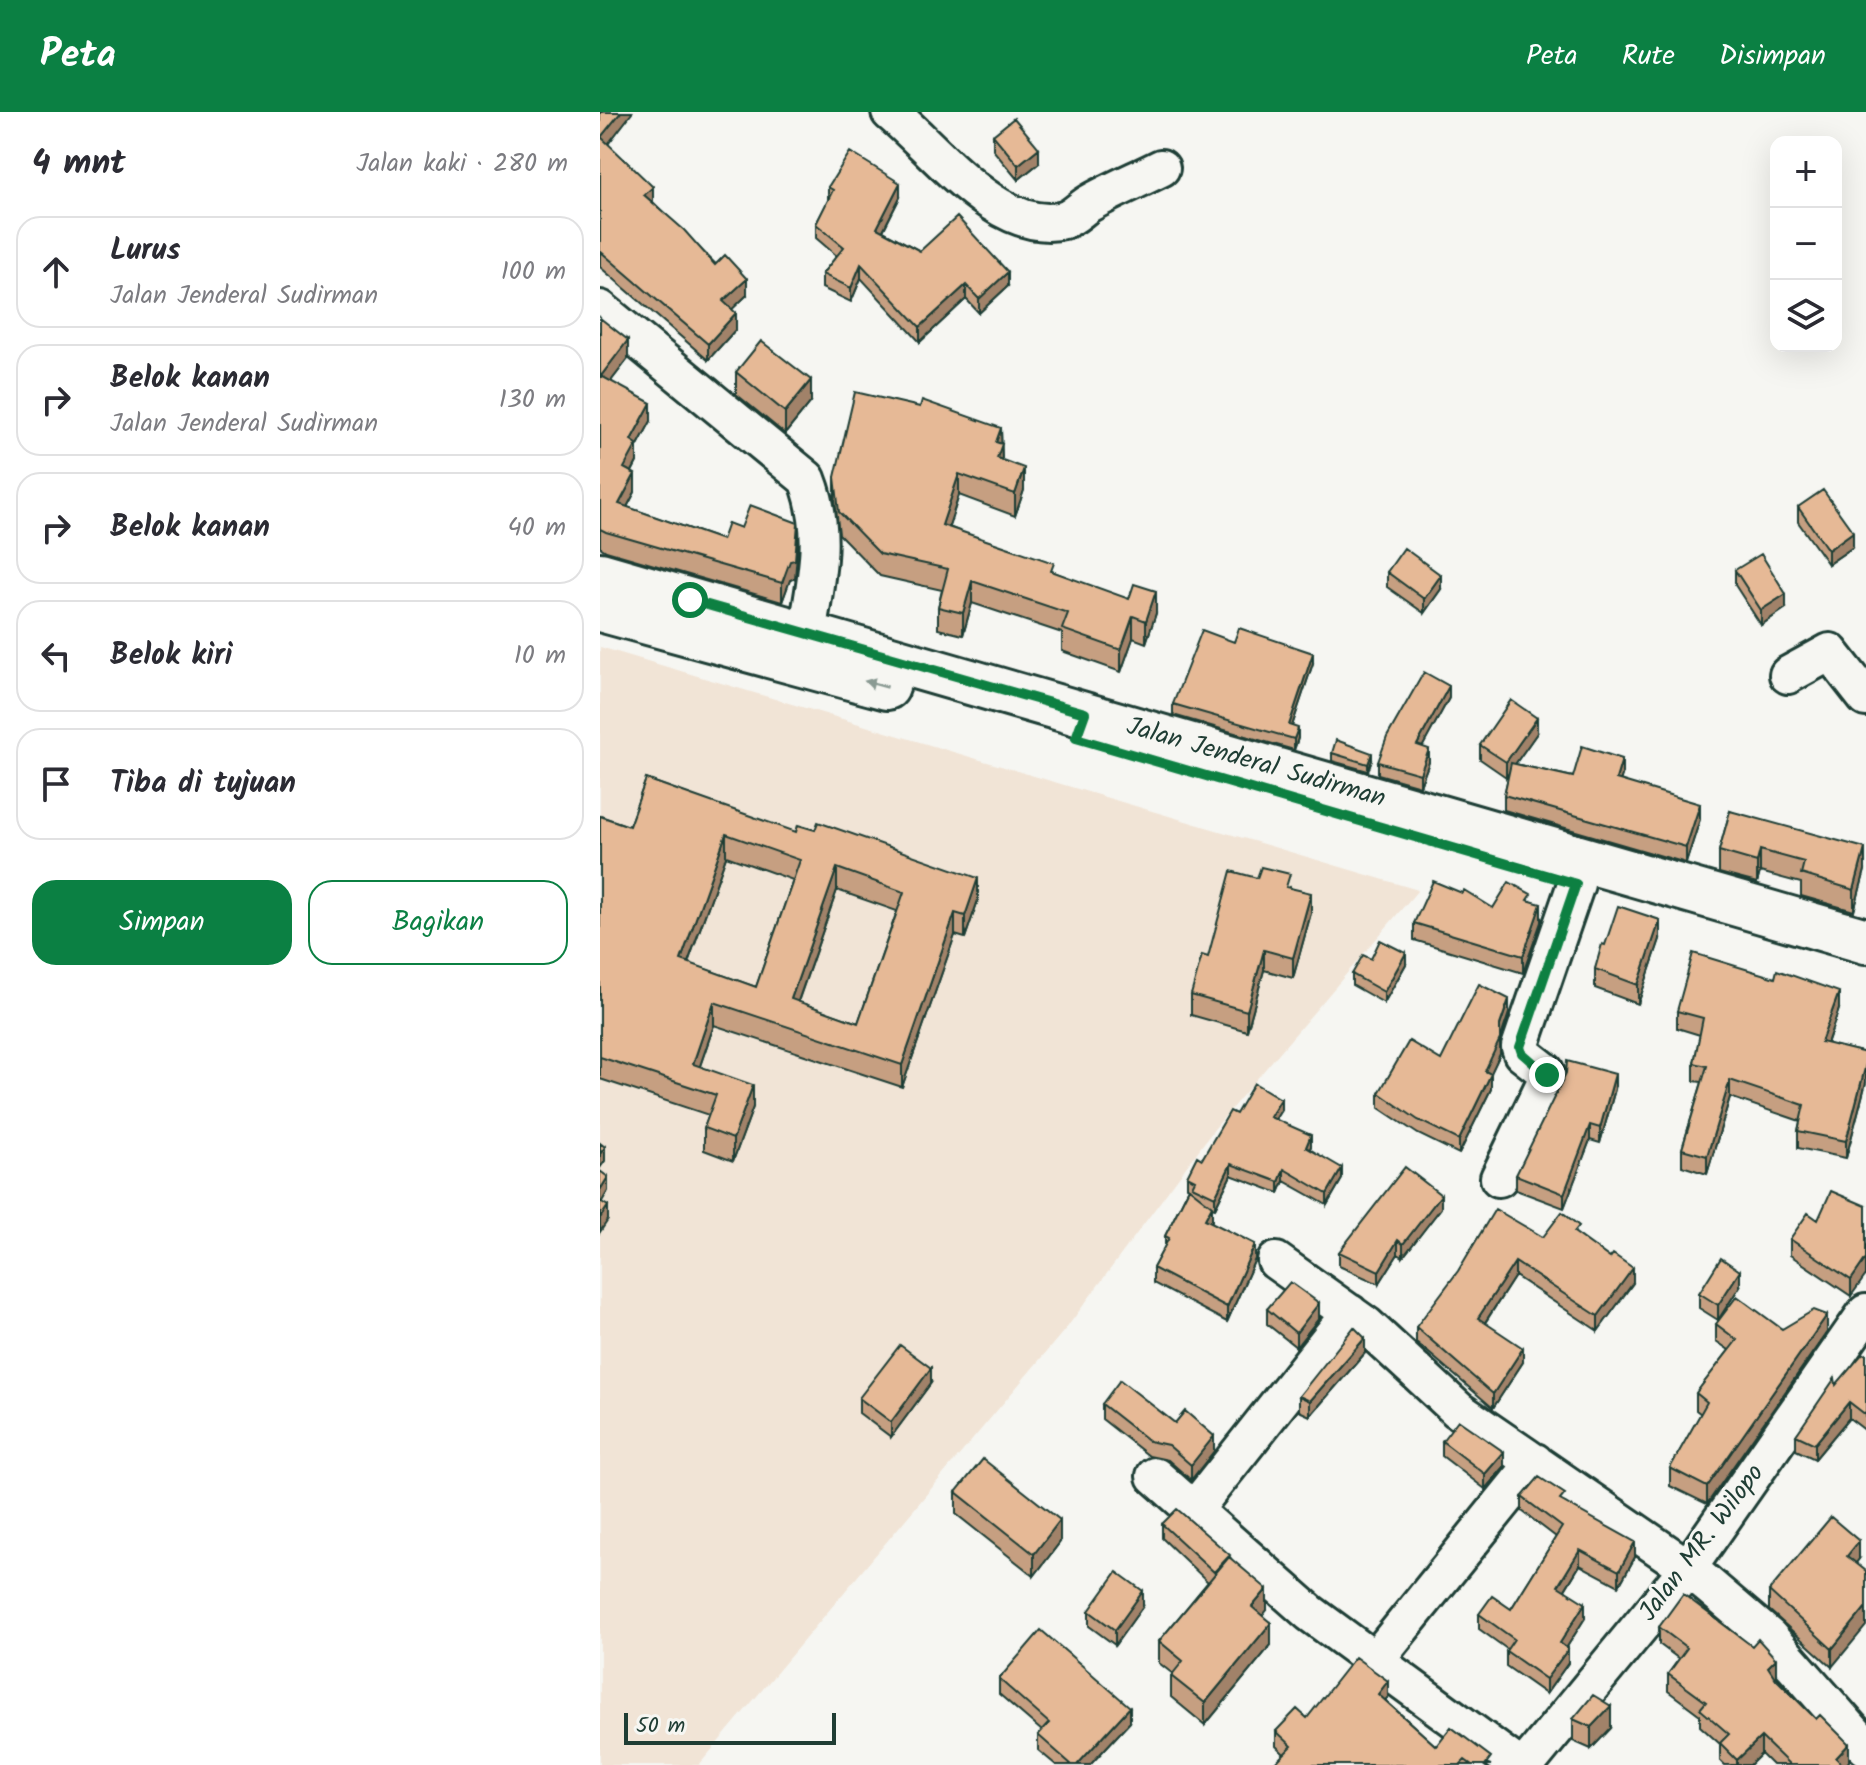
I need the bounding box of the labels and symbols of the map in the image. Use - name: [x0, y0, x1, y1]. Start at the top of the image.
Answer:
- route start: [672, 582, 708, 618]
- one-way arrow: [864, 677, 888, 690]
- street label: Jalan Jenderal Sudirman: [1121, 706, 1391, 820]
- route end: [1529, 1057, 1565, 1093]
- street label: Jalan MR. Wilopo: [1629, 1455, 1775, 1631]
- scale bar: [624, 1709, 836, 1745]

